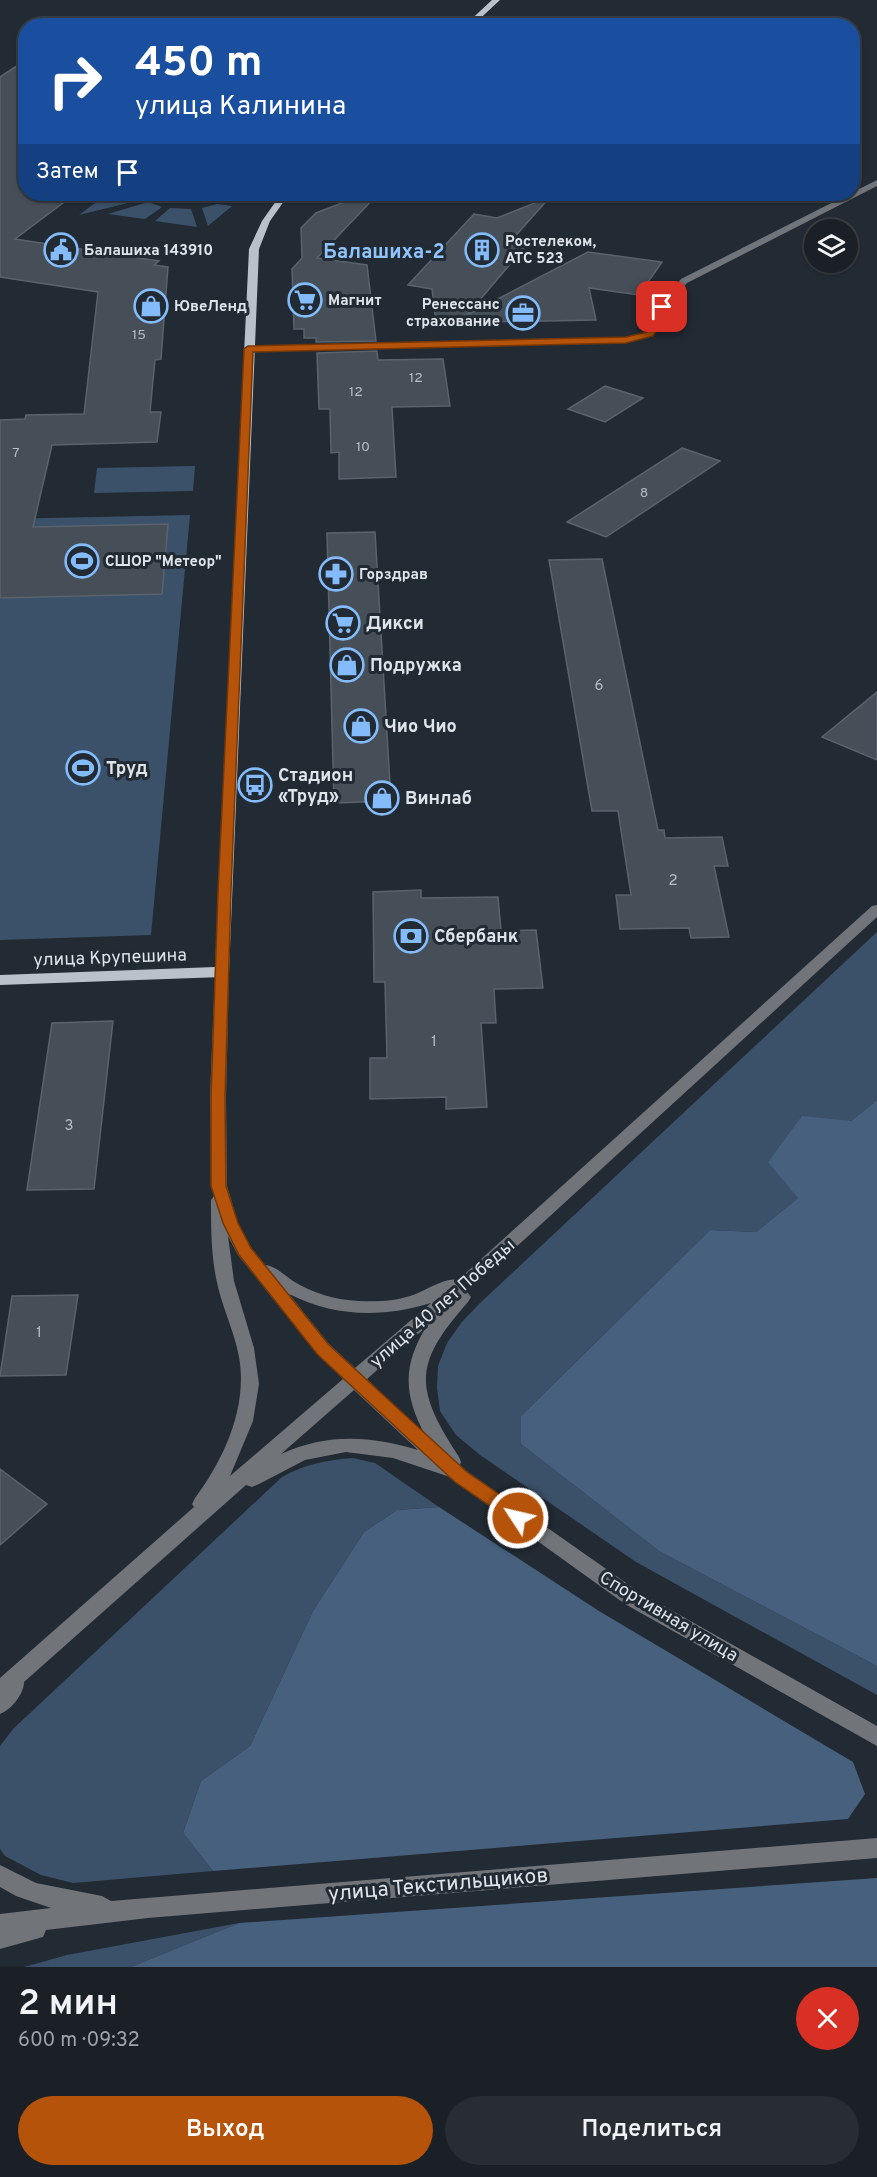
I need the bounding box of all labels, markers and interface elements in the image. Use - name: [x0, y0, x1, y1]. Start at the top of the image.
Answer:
- text: 450 m: [135, 38, 262, 91]
- icon: right: [36, 42, 114, 120]
- text: улица Калинина: [135, 90, 346, 124]
- icon: arrive: [111, 156, 144, 189]
- text: Затем: [36, 159, 99, 186]
- map controls: [804, 219, 858, 273]
- button: layers: [804, 219, 858, 273]
- public building icon: Балашиха 143910: [43, 232, 79, 268]
- building icon: Ростелеком, АТС 523: [464, 232, 500, 268]
- place label: Ростелеком, АТС 523: [505, 233, 597, 269]
- district label: Балашиха-2: [323, 240, 445, 266]
- place label: Балашиха 143910: [84, 242, 213, 261]
- pin: [636, 281, 687, 332]
- supermarket icon: Магнит: [287, 282, 323, 318]
- shop icon: ЮвеЛенд: [133, 288, 169, 324]
- icon: arrive: [645, 290, 678, 323]
- place label: Магнит: [328, 292, 381, 311]
- office icon: Ренессанс страхование: [505, 295, 541, 331]
- place label: Ренессанс страхование: [406, 296, 500, 332]
- place label: ЮвеЛенд: [174, 298, 247, 317]
- house number: 15: [132, 327, 146, 344]
- house number: 12: [409, 370, 423, 387]
- house number: 12: [349, 384, 363, 401]
- house number: 10: [356, 439, 370, 456]
- house number: 7: [12, 445, 20, 462]
- house number: 8: [640, 485, 648, 502]
- sports icon: СШОР "Метеор": [64, 543, 100, 579]
- place label: СШОР "Метеор": [105, 553, 222, 572]
- pharmacy icon: Горздрав: [318, 556, 354, 592]
- place label: Горздрав: [359, 566, 428, 585]
- supermarket icon: Дикси: [325, 605, 361, 641]
- place label: Дикси: [366, 613, 424, 636]
- shop icon: Подружка: [329, 647, 365, 683]
- place label: Подружка: [370, 655, 462, 678]
- house number: 6: [595, 677, 604, 696]
- shop icon: Чио Чио: [343, 708, 379, 744]
- place label: Чио Чио: [384, 716, 457, 739]
- sports icon: Труд: [65, 750, 101, 786]
- place label: Труд: [106, 758, 148, 781]
- place label: Стадион «Труд»: [278, 765, 353, 809]
- bus stop icon: Стадион «Труд»: [237, 767, 273, 803]
- shop icon: Винлаб: [364, 780, 400, 816]
- place label: Винлаб: [405, 788, 472, 811]
- house number: 2: [668, 872, 678, 891]
- bank icon: Сбербанк: [393, 918, 429, 954]
- place label: Сбербанк: [434, 926, 519, 949]
- street label: улица Крупешина: [33, 944, 187, 973]
- house number: 1: [431, 1033, 437, 1052]
- house number: 3: [64, 1117, 74, 1136]
- street label: улица 40 лет Победы: [366, 1235, 520, 1373]
- house number: 1: [36, 1324, 42, 1343]
- position arrow: [486, 1486, 550, 1550]
- street label: Спортивная улица: [595, 1567, 742, 1668]
- street label: улица Текстильщиков: [327, 1862, 549, 1909]
- text: 2 мин: [18, 1982, 118, 2028]
- button: close: [796, 1987, 859, 2050]
- text: 600 m · 09:32: [18, 2028, 140, 2054]
- button: Выход: [18, 2096, 433, 2165]
- button: Поделиться: [445, 2096, 859, 2165]

